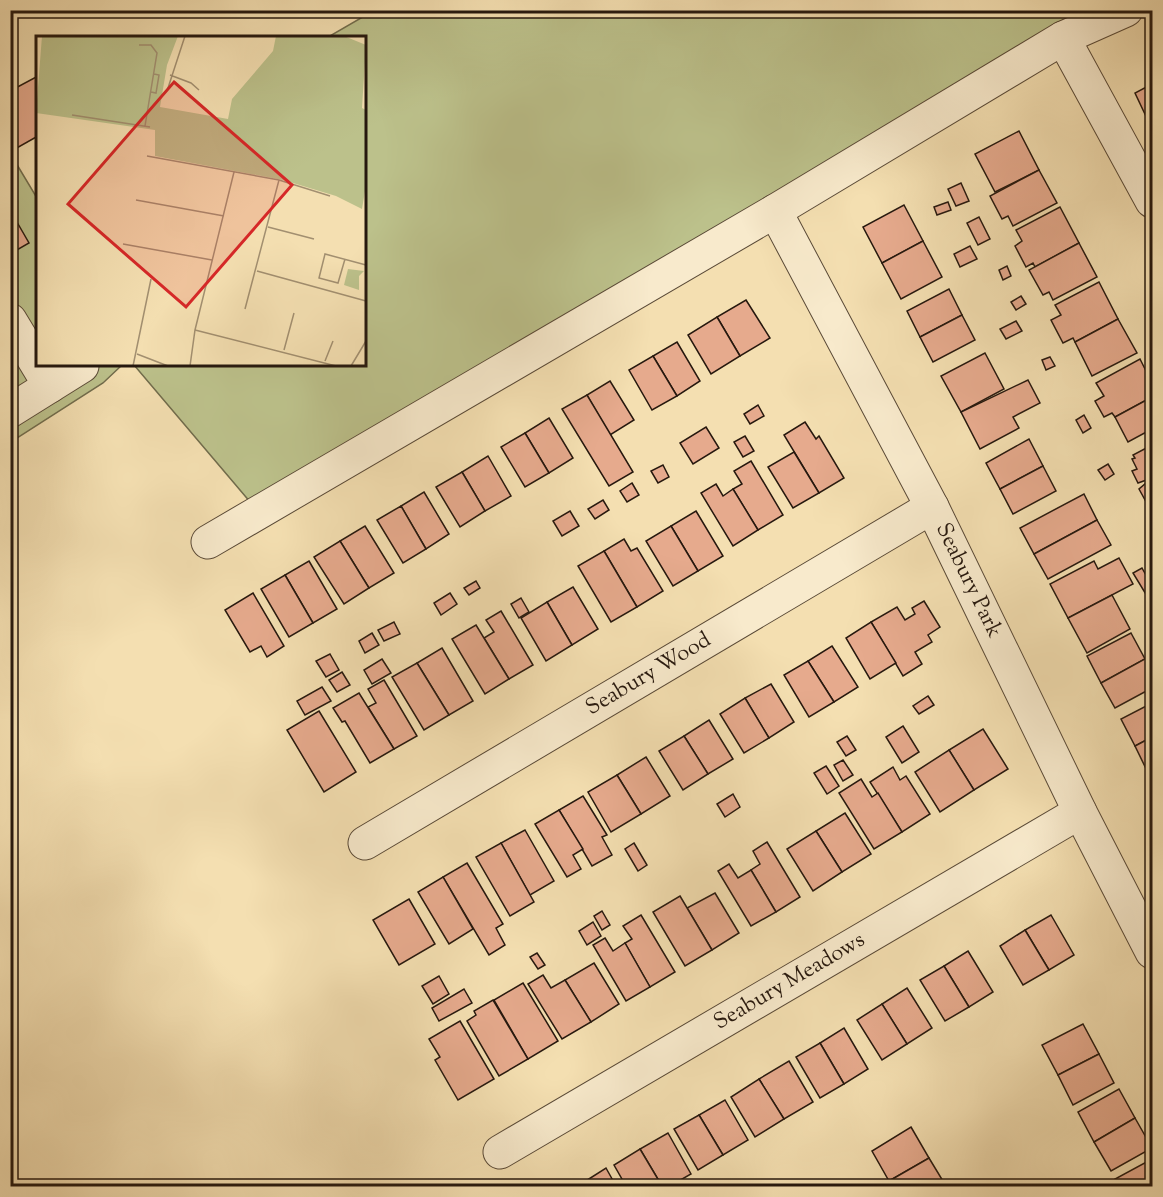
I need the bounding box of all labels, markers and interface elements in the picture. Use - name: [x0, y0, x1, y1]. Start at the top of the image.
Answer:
- inset map: [36, 36, 366, 366]
- street label: Seabury Park: [926, 518, 1009, 644]
- street label: Seabury Wood: [580, 625, 718, 724]
- street label: Seabury Meadows: [708, 925, 872, 1039]

